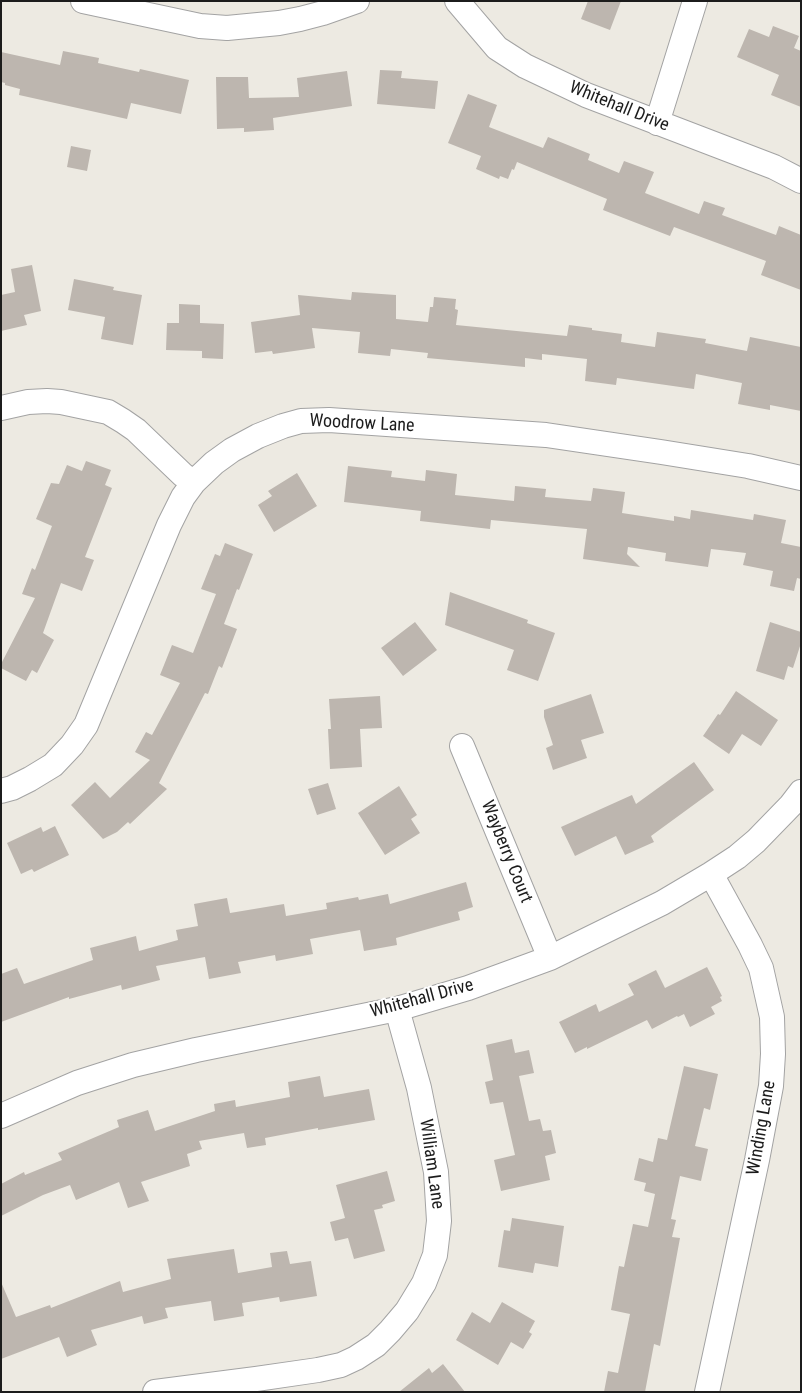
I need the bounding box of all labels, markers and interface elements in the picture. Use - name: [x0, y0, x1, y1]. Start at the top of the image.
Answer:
- street label: Whitehall Drive: [566, 77, 672, 137]
- street label: Woodrow Lane: [309, 410, 415, 438]
- street label: Wayberry Court: [476, 798, 536, 906]
- street label: Whitehall Drive: [368, 975, 476, 1023]
- street label: Winding Lane: [743, 1079, 781, 1177]
- street label: William Lane: [414, 1117, 448, 1211]

